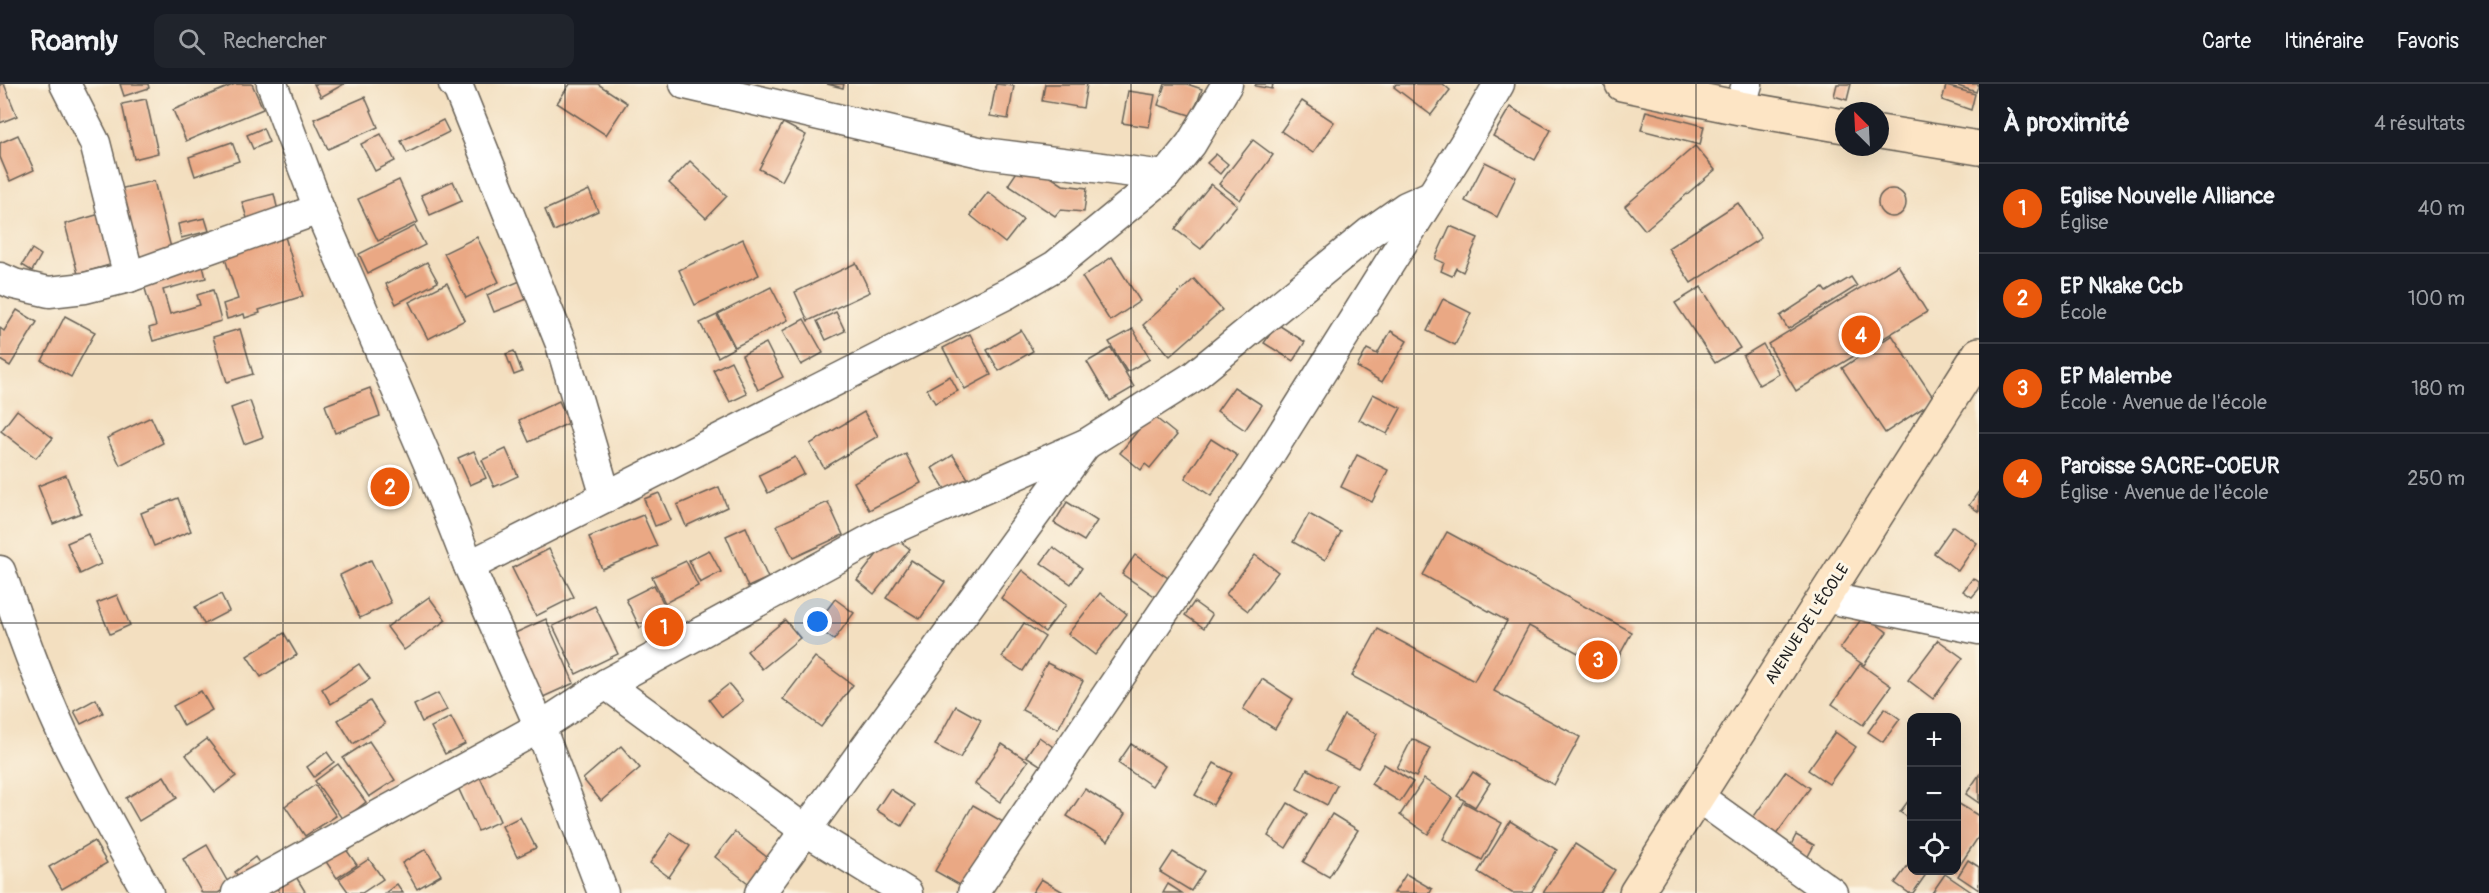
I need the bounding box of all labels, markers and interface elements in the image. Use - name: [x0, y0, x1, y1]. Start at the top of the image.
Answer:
- search box: [154, 14, 574, 68]
- text: Roamly: [30, 24, 118, 59]
- icon: search: [175, 25, 208, 58]
- text: Rechercher: [223, 27, 327, 55]
- text: Carte: [2202, 28, 2251, 55]
- text: Itinéraire: [2284, 28, 2364, 55]
- text: Favoris: [2397, 28, 2459, 55]
- north arrow: [1835, 102, 1889, 156]
- text: À proximité: [2003, 107, 2130, 139]
- text: 4 résultats: [2374, 111, 2465, 136]
- text: Eglise Nouvelle Alliance: [2060, 182, 2274, 210]
- text: 1: [2019, 196, 2026, 221]
- text: 40 m: [2418, 196, 2465, 221]
- text: Église: [2060, 210, 2108, 235]
- text: EP Nkake Ccb: [2060, 272, 2183, 300]
- text: 2: [2017, 286, 2028, 311]
- text: 100 m: [2408, 286, 2465, 311]
- text: École: [2060, 300, 2107, 325]
- pin: 4: [1842, 312, 1880, 358]
- text: EP Malembe: [2060, 362, 2171, 390]
- text: 3: [2017, 376, 2028, 401]
- text: 180 m: [2411, 376, 2465, 401]
- text: École · Avenue de l'école: [2060, 390, 2267, 415]
- text: Paroisse SACRE-COEUR: [2060, 452, 2280, 480]
- pin: 2: [370, 464, 410, 510]
- text: 4: [2017, 466, 2028, 491]
- text: 250 m: [2407, 466, 2465, 491]
- text: Église · Avenue de l'école: [2060, 480, 2268, 505]
- street label: AVENUE DE L'ÉCOLE: [1761, 560, 1853, 688]
- pin: 1: [644, 604, 684, 650]
- your location: [803, 607, 832, 636]
- pin: 3: [1578, 638, 1618, 682]
- map controls: [1907, 713, 1961, 875]
- button: +: [1907, 713, 1961, 767]
- button: −: [1907, 767, 1961, 821]
- button: locate: [1907, 821, 1961, 875]

